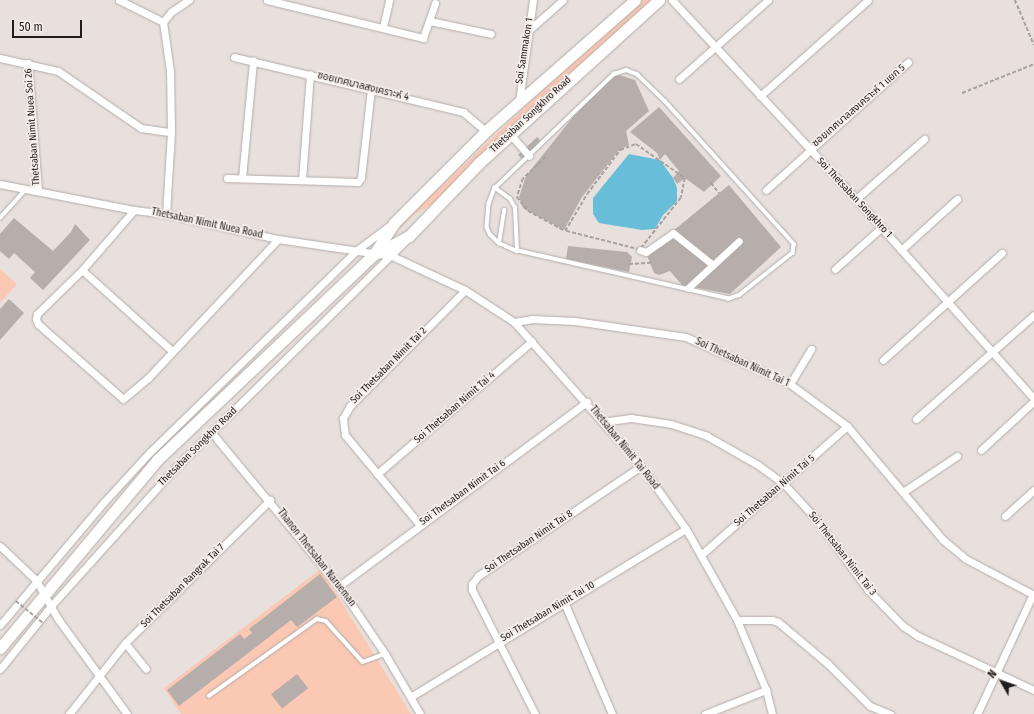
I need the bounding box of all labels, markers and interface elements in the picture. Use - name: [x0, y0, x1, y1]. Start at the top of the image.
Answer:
- scale bar: [14, 12, 84, 38]
- street label: Soi Sammakon 1: [514, 17, 536, 85]
- text: 50 m: [19, 20, 43, 34]
- street label: ซอยเทศบาลสงเคราะห์ 1 แยก 5: [810, 62, 908, 150]
- street label: Thetsaban Nimit Nuea Soi 26: [23, 68, 43, 186]
- street label: ซอยเทศบาลสงเคราะห์ 4: [316, 70, 410, 104]
- street label: Thetsaban Songkhro Road: [488, 74, 574, 156]
- street label: Soi Thetsaban Songkhro 1: [814, 156, 894, 240]
- street label: Thetsaban Nimit Nuea Road: [150, 206, 264, 242]
- street label: Soi Thetsaban Nimit Tai 2: [348, 325, 430, 407]
- street label: Soi Thetsaban Nimit Tai 1: [693, 336, 791, 390]
- street label: Soi Thetsaban Nimit Tai 4: [412, 370, 498, 446]
- street label: Thetsaban Nimit Tai Road: [587, 404, 661, 492]
- street label: Thetsaban Songkhro Road: [156, 405, 240, 489]
- street label: Soi Thetsaban Nimit Tai 5: [732, 453, 818, 529]
- street label: Soi Thetsaban Nimit Tai 6: [418, 458, 508, 528]
- street label: Thanon Thetsaban Narueman: [274, 507, 358, 609]
- street label: Soi Thetsaban Nimit Tai 8: [483, 508, 575, 576]
- street label: Soi Thetsaban Nimit Tai 3: [806, 510, 878, 598]
- street label: Soi Thetsaban Rangrak Tai 7: [139, 542, 227, 630]
- street label: Soi Thetsaban Nimit Tai 10: [499, 579, 597, 645]
- north arrow: [982, 662, 1022, 702]
- text: N: [985, 667, 999, 681]

